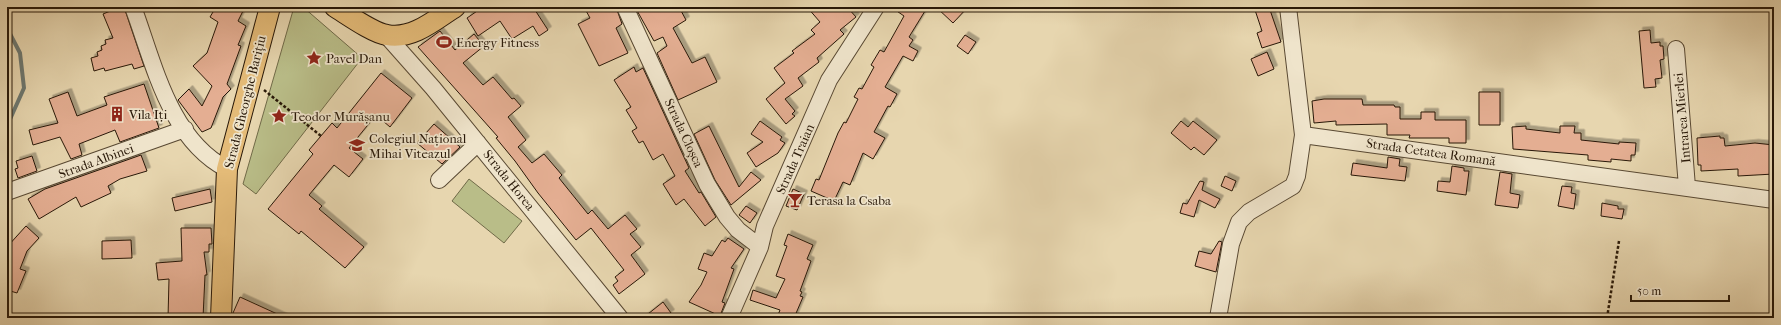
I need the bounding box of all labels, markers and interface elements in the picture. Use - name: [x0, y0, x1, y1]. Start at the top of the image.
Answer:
- street label: Strada Gheorghe Barițiu: [221, 33, 269, 170]
- sports icon: Energy Fitness: [435, 33, 453, 51]
- place label: Energy Fitness: [456, 35, 539, 50]
- place icon: Pavel Dan: [305, 49, 323, 67]
- place label: Pavel Dan: [326, 51, 382, 66]
- street label: Intrarea Mierlei: [1671, 72, 1693, 164]
- street label: Strada Cloșca: [662, 96, 707, 171]
- building icon: Vila Iți: [108, 105, 126, 123]
- place label: Vila Iți: [128, 107, 167, 122]
- place icon: Teodor Murășanu: [270, 107, 288, 125]
- place label: Teodor Murășanu: [291, 109, 390, 124]
- street label: Strada Traian: [773, 121, 817, 197]
- place label: Colegiul Național Mihai Viteazul: [369, 131, 467, 161]
- street label: Strada Cetatea Romană: [1365, 135, 1498, 169]
- school or university icon: Colegiul Național Mihai Viteazul: [348, 136, 366, 154]
- street label: Strada Albinei: [56, 140, 136, 182]
- street label: Strada Horea: [480, 147, 539, 214]
- bar icon: Terasa la Csaba: [786, 191, 804, 209]
- place label: Terasa la Csaba: [807, 193, 892, 208]
- scale bar: [1631, 277, 1729, 303]
- text: 50 m: [1637, 284, 1661, 298]

